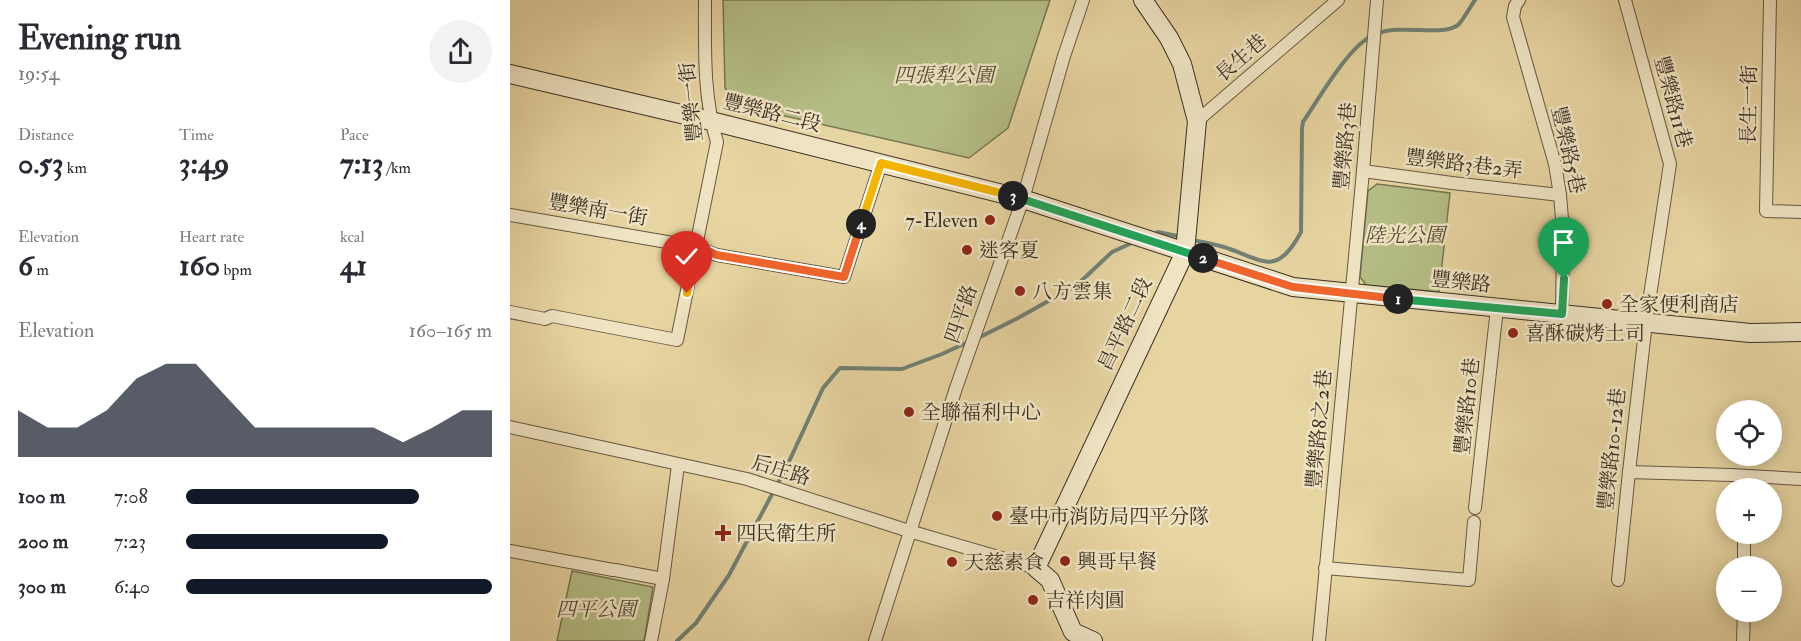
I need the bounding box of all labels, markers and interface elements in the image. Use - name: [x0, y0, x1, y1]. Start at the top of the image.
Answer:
- text: Evening run: [18, 18, 181, 59]
- button: share: [429, 20, 492, 83]
- street label: 長生巷: [1210, 29, 1272, 87]
- street label: 豐樂路11巷: [1649, 53, 1697, 151]
- text: 19:54: [18, 61, 59, 86]
- street label: 豐樂一街: [674, 61, 708, 143]
- park label: 四張犁公園: [894, 63, 997, 88]
- street label: 長生一街: [1736, 65, 1762, 145]
- street label: 豐樂路二段: [720, 89, 824, 137]
- street label: 豐樂路3巷: [1329, 101, 1361, 191]
- street label: 豐樂路5巷: [1546, 104, 1590, 196]
- text: Distance: [18, 125, 74, 145]
- text: Time: [179, 125, 214, 145]
- text: Pace: [340, 125, 369, 145]
- street label: 豐樂路3巷2弄: [1404, 144, 1524, 184]
- text: 0.53: [18, 145, 63, 182]
- text: 3:49: [179, 145, 229, 182]
- text: 7:13: [340, 145, 383, 182]
- text: km: [63, 158, 87, 178]
- text: /km: [383, 158, 411, 178]
- pin: 3: [998, 181, 1028, 211]
- text: 3: [1010, 186, 1016, 206]
- street label: 豐樂南一街: [547, 189, 649, 231]
- place label: 7-Eleven: [905, 208, 978, 233]
- pin: 4: [846, 209, 876, 239]
- marker: 7-Eleven: [983, 213, 997, 227]
- text: 4: [857, 214, 865, 234]
- pin: [1538, 217, 1589, 279]
- park label: 陸光公園: [1365, 223, 1448, 248]
- icon: arrive: [1547, 226, 1580, 259]
- text: Elevation: [18, 227, 79, 247]
- text: Heart rate: [179, 227, 244, 247]
- text: kcal: [340, 227, 365, 247]
- pin: [661, 231, 712, 293]
- place label: 迷客夏: [979, 238, 1039, 263]
- icon: check: [670, 240, 703, 273]
- marker: 迷客夏: [960, 243, 974, 257]
- pin: 2: [1188, 243, 1218, 273]
- text: 6: [18, 247, 33, 284]
- text: 160: [179, 247, 220, 284]
- text: 41: [340, 247, 367, 284]
- text: 2: [1199, 248, 1207, 268]
- text: m: [33, 260, 49, 280]
- text: bpm: [220, 260, 252, 280]
- street label: 豐樂路: [1430, 266, 1492, 298]
- street label: 昌平路二段: [1093, 273, 1157, 375]
- place label: 八方雲集: [1032, 279, 1112, 304]
- street label: 四平路: [939, 282, 983, 346]
- marker: 八方雲集: [1013, 284, 1027, 298]
- pin: 1: [1383, 284, 1413, 314]
- text: 1: [1395, 289, 1401, 309]
- place label: 全家便利商店: [1619, 292, 1739, 317]
- marker: 全家便利商店: [1600, 297, 1614, 311]
- text: Elevation: [18, 318, 94, 343]
- text: 160–165 m: [409, 318, 492, 343]
- place label: 喜酥碳烤土司: [1525, 321, 1645, 346]
- marker: 喜酥碳烤土司: [1506, 326, 1520, 340]
- street label: 豐樂路10巷: [1449, 356, 1485, 456]
- street label: 豐樂路8之2巷: [1301, 368, 1337, 490]
- street label: 豐樂路10-12巷: [1593, 387, 1631, 511]
- place label: 全聯福利中心: [921, 400, 1041, 425]
- map controls: [1716, 400, 1782, 622]
- button: locate: [1716, 400, 1782, 466]
- marker: 全聯福利中心: [902, 405, 916, 419]
- street label: 后庄路: [749, 449, 813, 491]
- button: +: [1716, 478, 1782, 544]
- text: 100 m: [18, 484, 65, 509]
- text: 7:08: [114, 484, 148, 509]
- place label: 臺中市消防局四平分隊: [1009, 504, 1209, 529]
- marker: 臺中市消防局四平分隊: [990, 509, 1004, 523]
- place label: 四民衛生所: [736, 521, 836, 546]
- marker: 四民衛生所: [714, 524, 732, 542]
- text: 200 m: [18, 529, 68, 554]
- text: 7:23: [114, 529, 146, 554]
- place label: 興哥早餐: [1077, 549, 1157, 574]
- place label: 天慈素食: [964, 550, 1044, 575]
- marker: 興哥早餐: [1058, 554, 1072, 568]
- marker: 天慈素食: [945, 555, 959, 569]
- button: −: [1716, 556, 1782, 622]
- text: 300 m: [18, 574, 66, 599]
- text: 6:40: [114, 574, 150, 599]
- place label: 吉祥肉圓: [1045, 588, 1125, 613]
- marker: 吉祥肉圓: [1026, 593, 1040, 607]
- park label: 四平公園: [556, 597, 639, 622]

